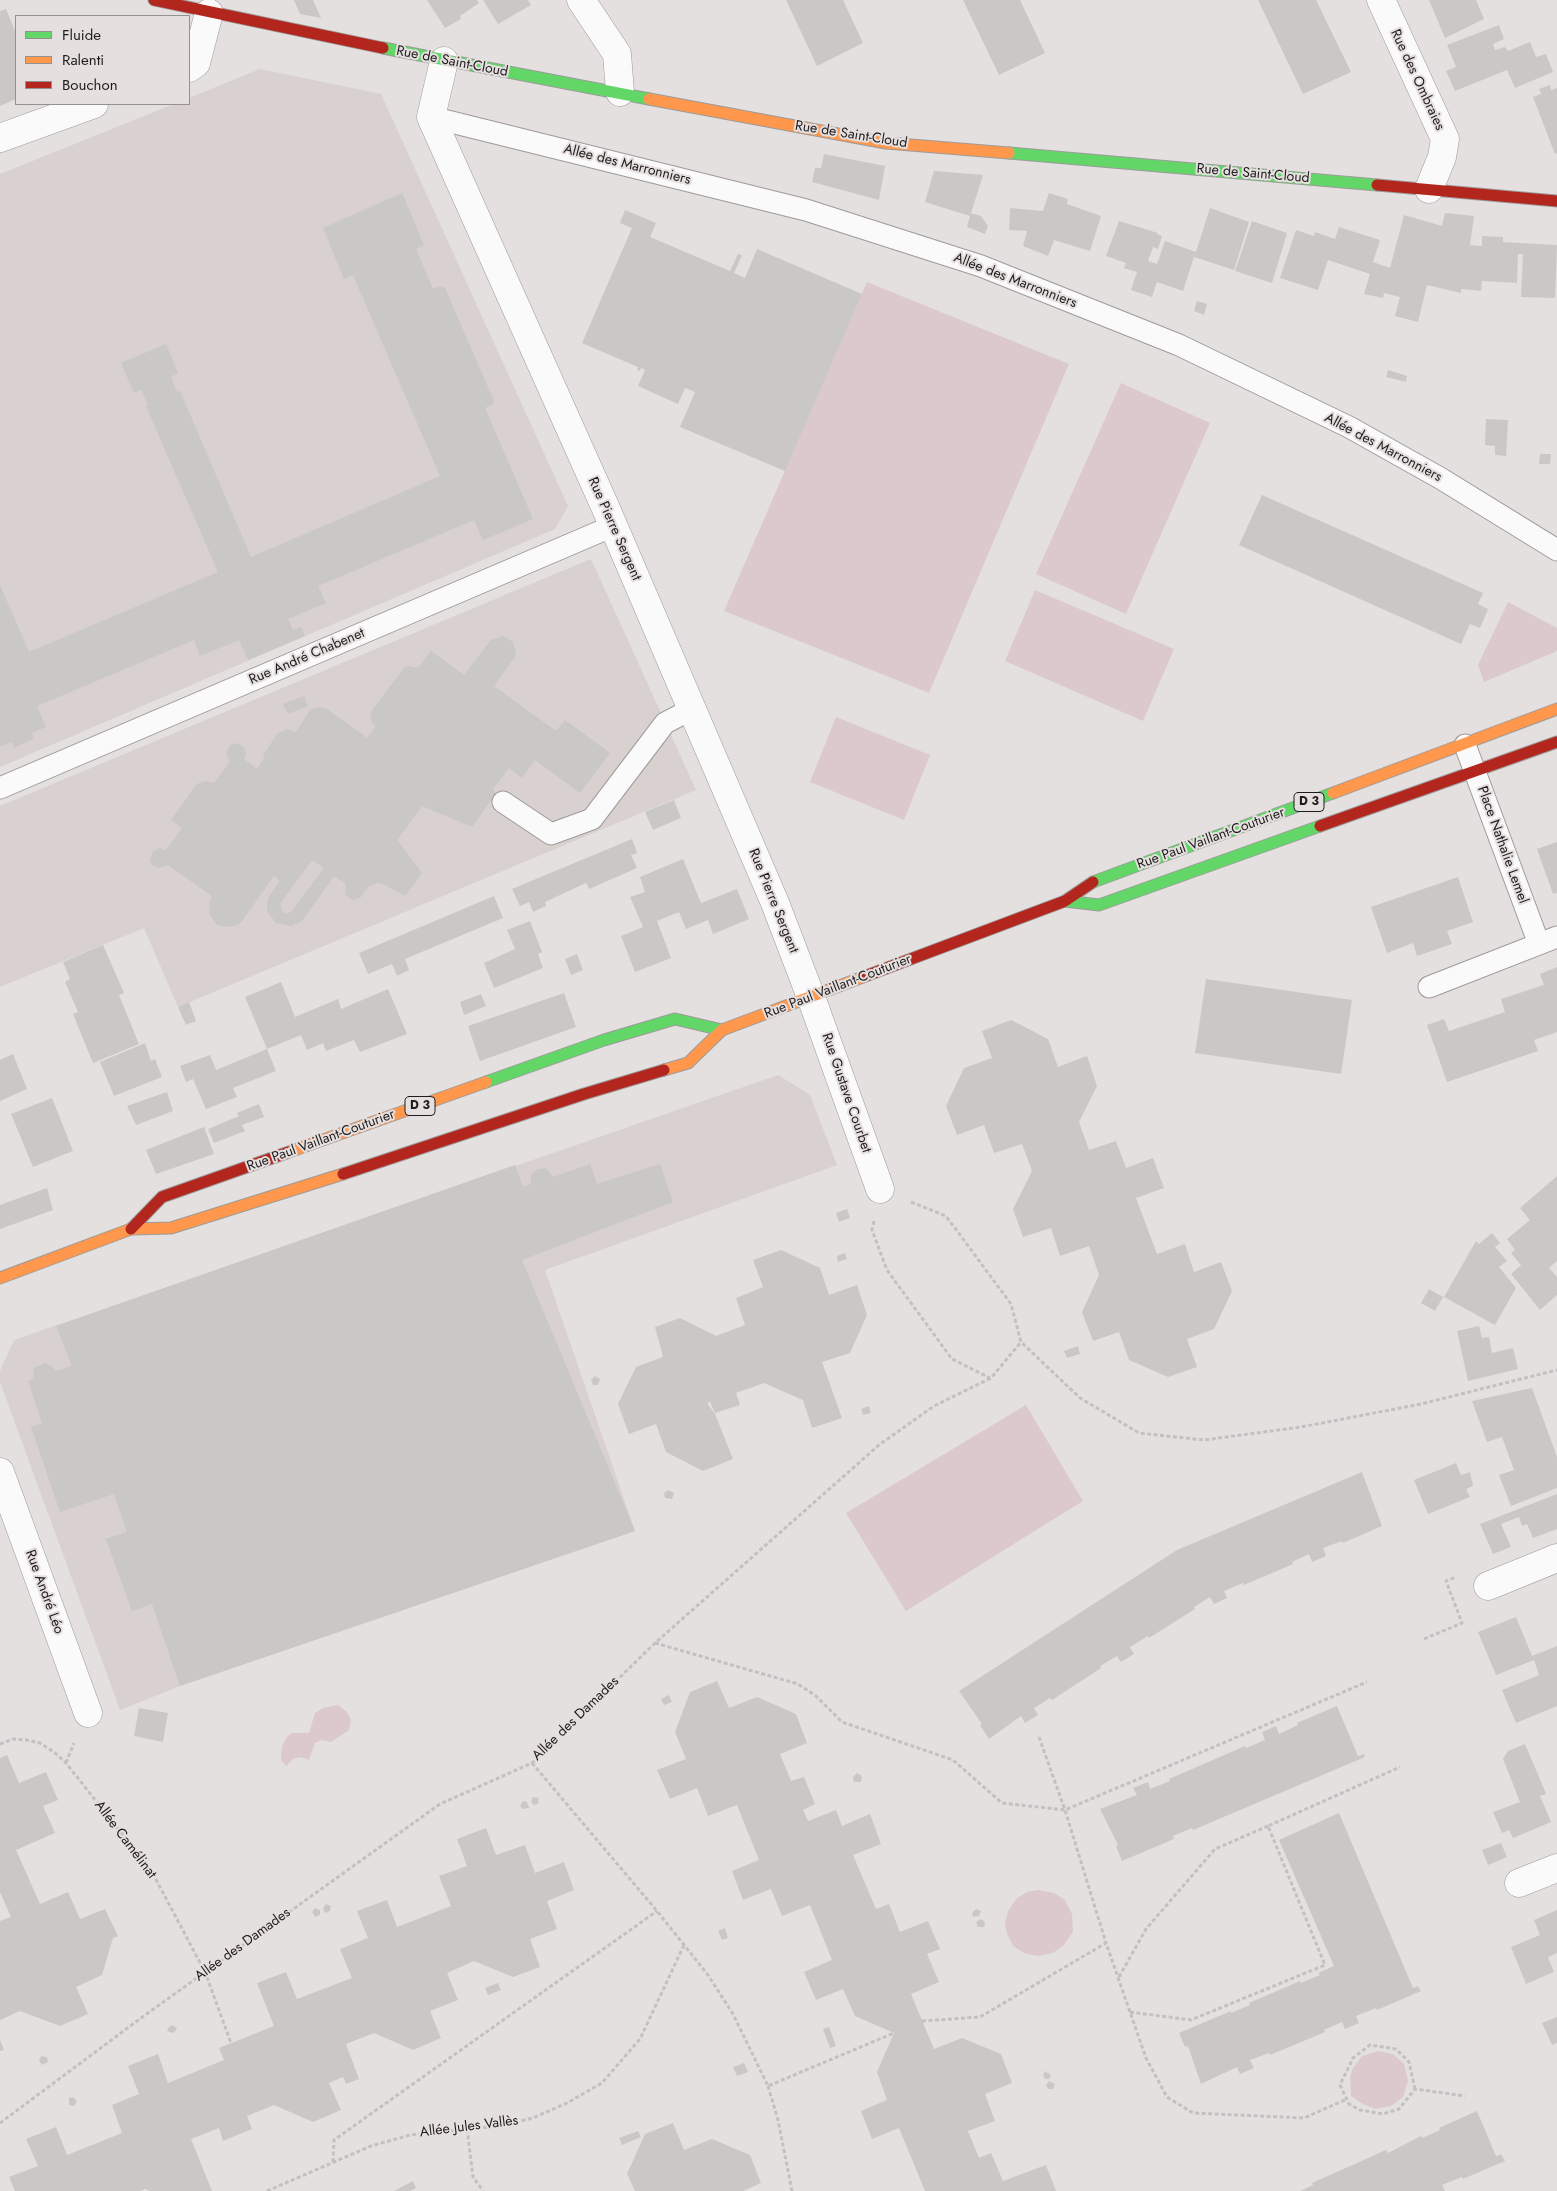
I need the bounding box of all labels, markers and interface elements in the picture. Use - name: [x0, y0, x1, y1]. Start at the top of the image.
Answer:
- legend: [15, 15, 190, 105]
- text: Fluide: [62, 24, 101, 46]
- street label: Rue des Ombraies: [1386, 27, 1448, 133]
- street label: Rue de Saint-Cloud: [395, 43, 509, 81]
- text: Ralenti: [62, 49, 104, 71]
- text: Bouchon: [62, 74, 118, 96]
- street label: Rue de Saint-Cloud: [794, 118, 908, 152]
- street label: Allée des Marronniers: [562, 141, 692, 189]
- street label: Rue de Saint-Cloud: [1196, 161, 1310, 187]
- street label: Allée des Marronniers: [951, 250, 1079, 312]
- street label: Allée des Marronniers: [1321, 410, 1445, 486]
- street label: Rue Pierre Sergent: [584, 475, 644, 583]
- street label: Rue André Chabenet: [247, 625, 367, 689]
- street label: Place Nathalie Lemel: [1473, 784, 1531, 906]
- road number: D 3: [1294, 792, 1324, 812]
- street label: Rue Paul Vaillant-Couturier: [1135, 804, 1287, 874]
- street label: Rue Pierre Sergent: [744, 846, 802, 956]
- street label: Rue Paul Vaillant-Couturier: [762, 951, 914, 1023]
- street label: Rue Gustave Courbet: [818, 1031, 874, 1155]
- road number: D 3: [405, 1096, 435, 1116]
- street label: Rue Paul Vaillant-Couturier: [245, 1106, 397, 1176]
- street label: Rue André Léo: [21, 1548, 67, 1636]
- street label: Allée des Damades: [529, 1673, 623, 1765]
- street label: Allée Camélinat: [90, 1798, 160, 1882]
- street label: Allée des Damades: [192, 1905, 294, 1985]
- street label: Allée Jules Vallès: [419, 2113, 519, 2141]

